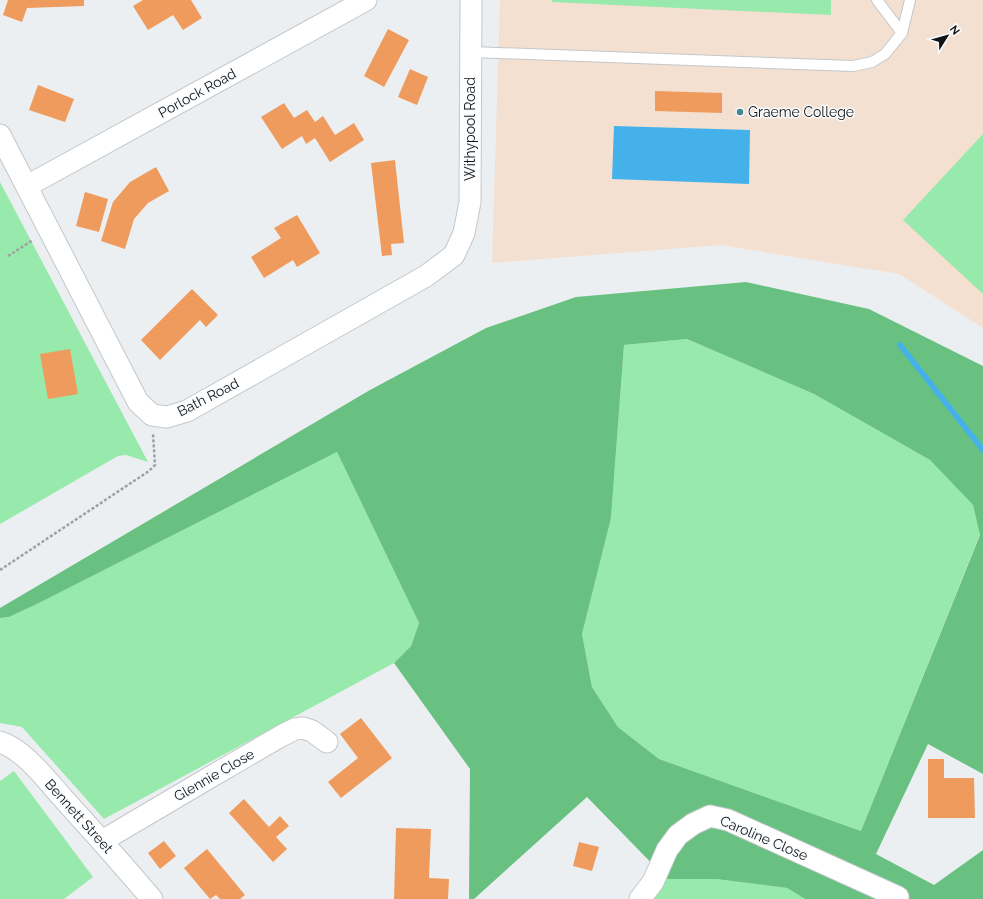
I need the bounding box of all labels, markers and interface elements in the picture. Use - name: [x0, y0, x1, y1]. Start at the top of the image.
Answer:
- north arrow: [927, 16, 967, 56]
- text: N: [947, 23, 962, 38]
- street label: Porlock Road: [155, 65, 239, 121]
- street label: Withypool Road: [462, 77, 478, 181]
- place label: Graeme College: [748, 104, 854, 120]
- marker: Graeme College: [735, 107, 745, 117]
- street label: Bath Road: [175, 375, 241, 419]
- street label: Glennie Close: [171, 746, 257, 804]
- street label: Bennett Street: [42, 776, 117, 856]
- street label: Caroline Close: [718, 812, 810, 864]

